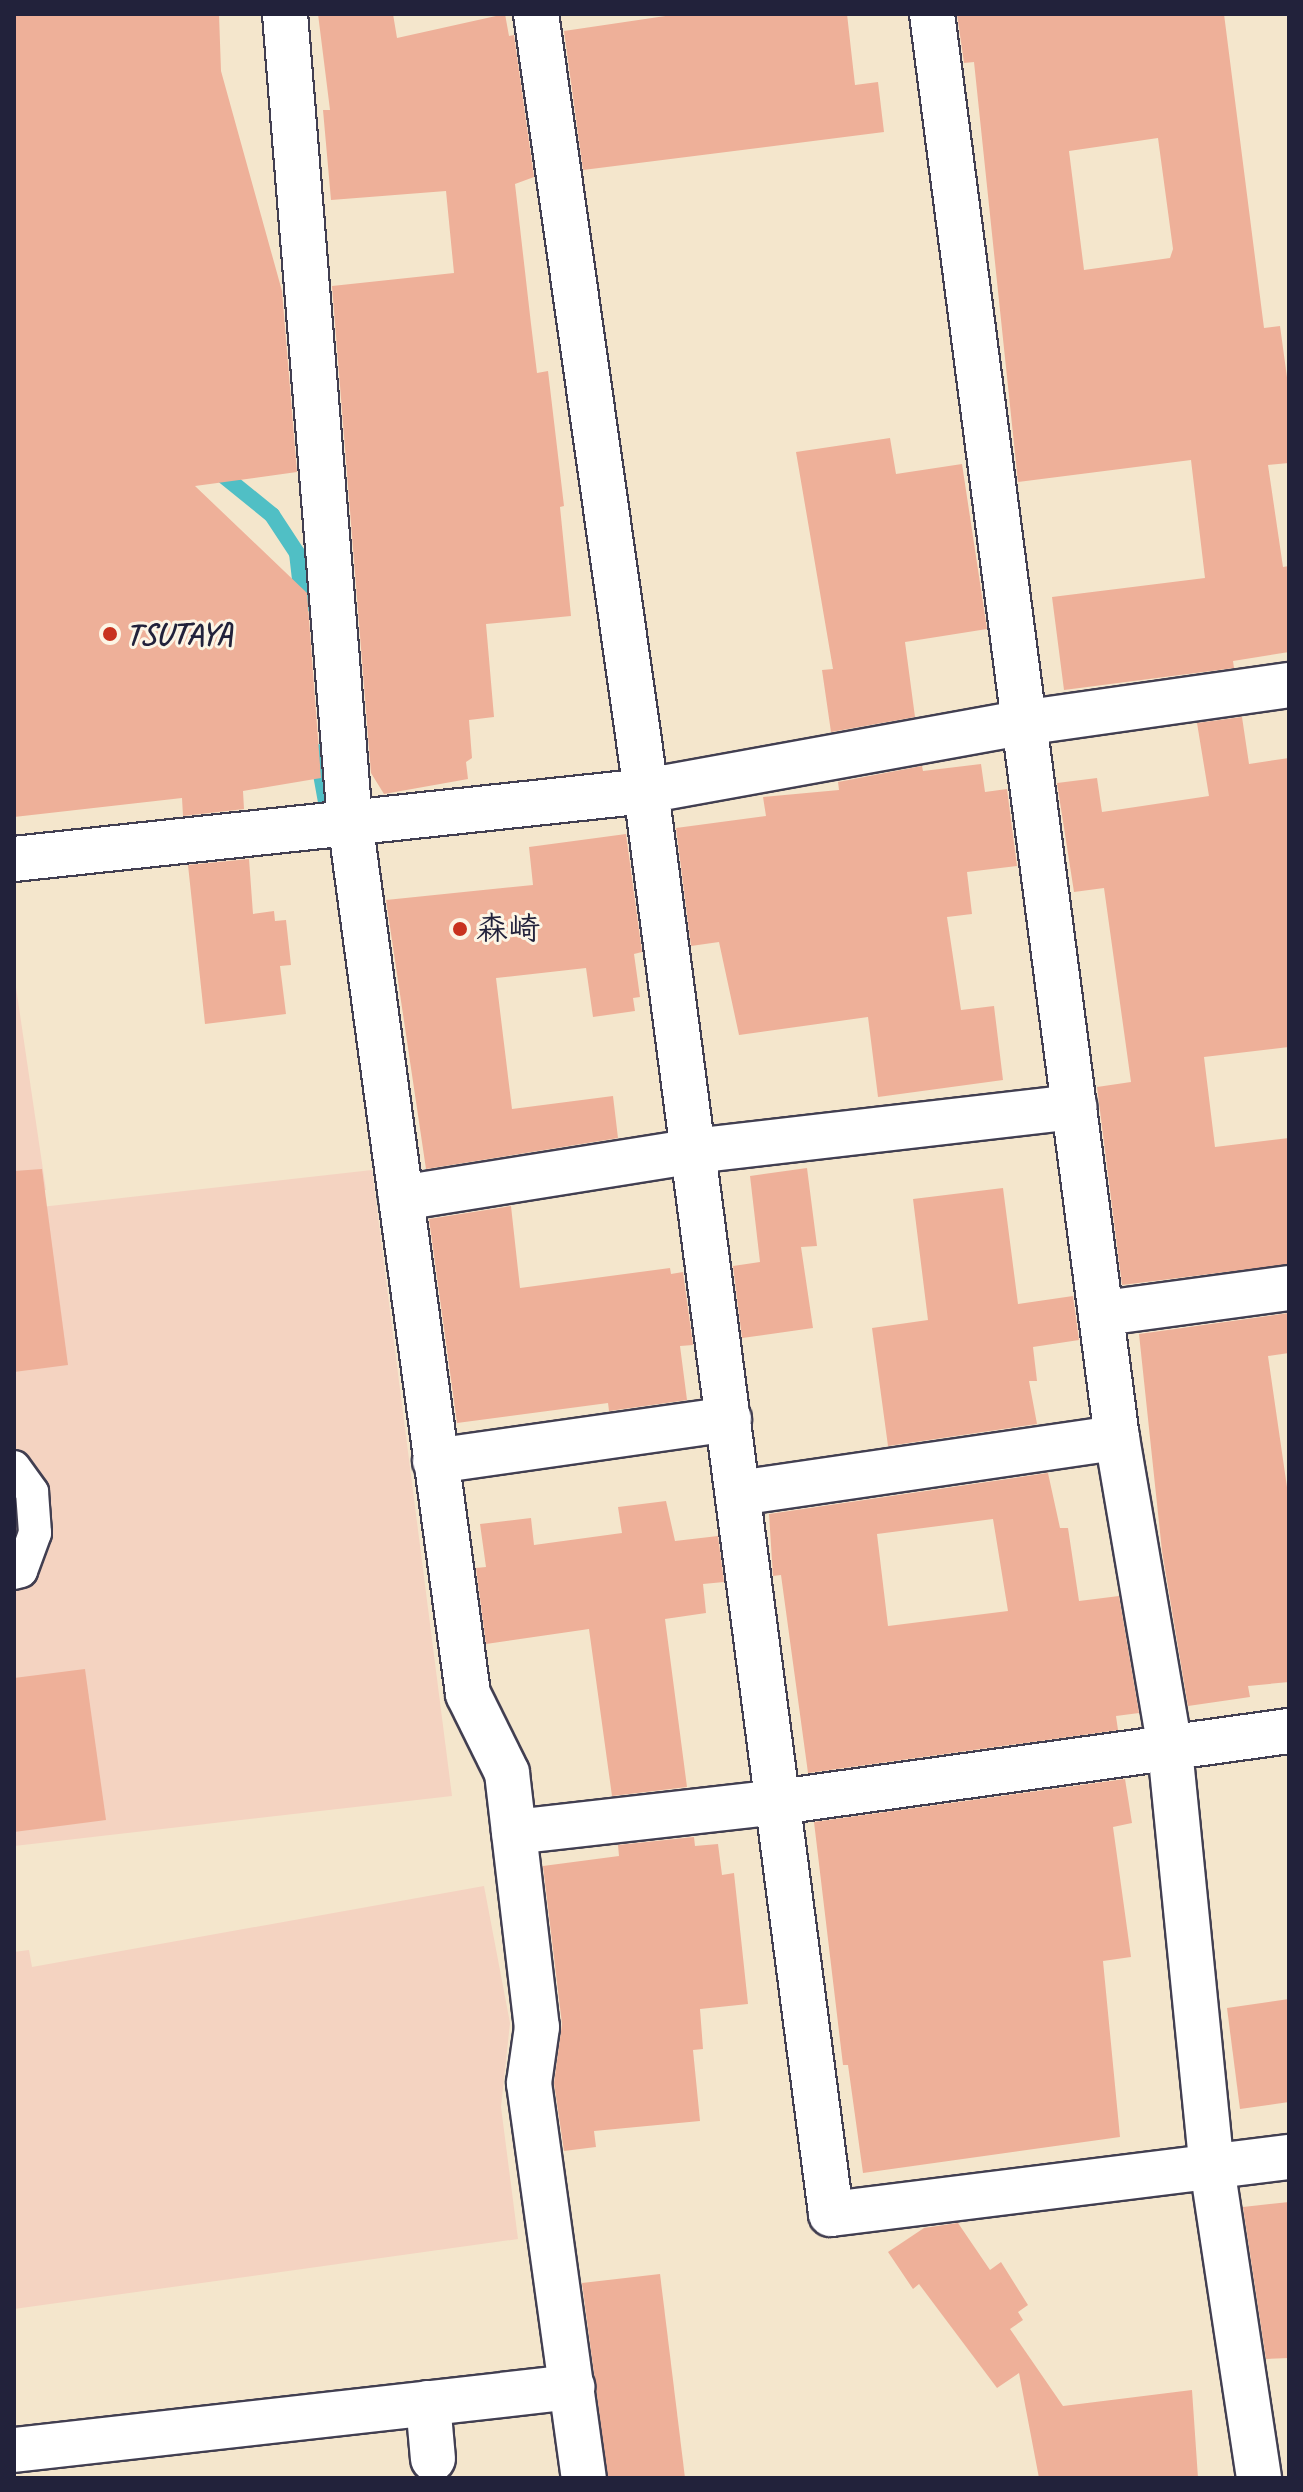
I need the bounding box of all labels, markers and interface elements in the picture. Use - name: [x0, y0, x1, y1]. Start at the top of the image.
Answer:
- place label: TSUTAYA: [126, 615, 232, 653]
- marker: TSUTAYA: [101, 625, 119, 643]
- place label: 森崎: [476, 910, 540, 948]
- marker: 森崎: [451, 920, 469, 938]

